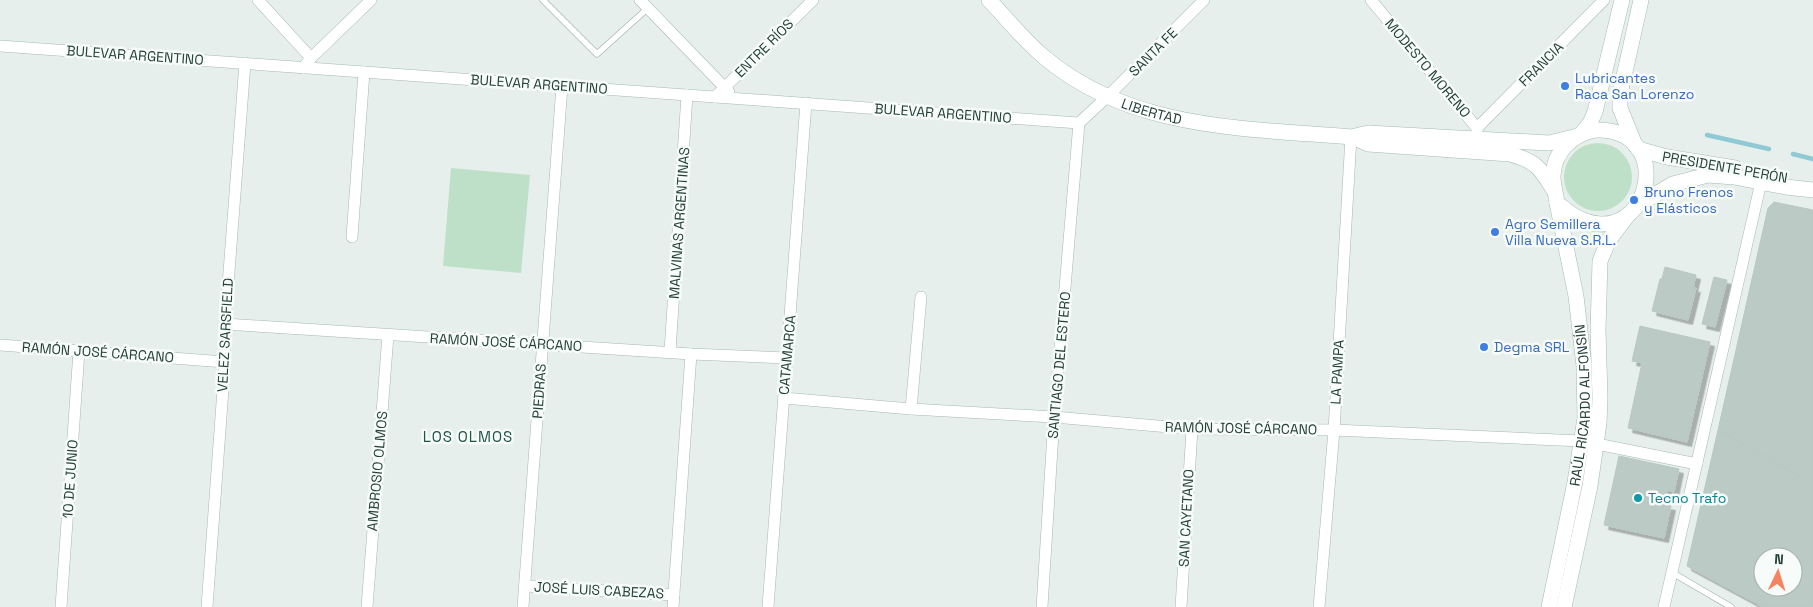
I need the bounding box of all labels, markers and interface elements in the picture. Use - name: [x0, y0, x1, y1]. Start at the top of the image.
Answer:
- street label: ENTRE RÍOS: [731, 15, 797, 81]
- street label: MODESTO MORENO: [1381, 15, 1475, 121]
- street label: SANTA FE: [1125, 24, 1181, 80]
- street label: FRANCIA: [1515, 38, 1567, 90]
- street label: BULEVAR ARGENTINO: [66, 41, 204, 69]
- place label: Lubricantes Raca San Lorenzo: [1575, 69, 1694, 103]
- street label: BULEVAR ARGENTINO: [470, 70, 608, 98]
- marker: Lubricantes Raca San Lorenzo: [1559, 80, 1571, 92]
- street label: LIBERTAD: [1119, 94, 1184, 128]
- street label: BULEVAR ARGENTINO: [874, 99, 1012, 127]
- street label: MALVINAS ARGENTINAS: [665, 147, 693, 299]
- street label: PRESIDENTE PERÓN: [1661, 147, 1789, 187]
- place label: Bruno Frenos y Elásticos: [1644, 183, 1733, 217]
- marker: Bruno Frenos y Elásticos: [1628, 194, 1640, 206]
- place label: Agro Semillera Villa Nueva S.R.L.: [1505, 215, 1616, 249]
- marker: Agro Semillera Villa Nueva S.R.L.: [1489, 226, 1501, 238]
- street label: VELEZ SARSFIELD: [213, 277, 237, 393]
- street label: SANTIAGO DEL ESTERO: [1044, 291, 1074, 439]
- street label: CATAMARCA: [775, 314, 799, 396]
- street label: RAÚL RICARDO ALFONSÍN: [1565, 323, 1594, 487]
- street label: RAMÓN JOSÉ CÁRCANO: [429, 329, 583, 355]
- street label: RAMÓN JOSÉ CÁRCANO: [21, 338, 175, 366]
- place label: Degma SRL: [1494, 338, 1570, 356]
- street label: LA PAMPA: [1326, 339, 1348, 405]
- marker: Degma SRL: [1478, 341, 1490, 353]
- street label: PIEDRAS: [528, 363, 550, 419]
- street label: AMBROSIO OLMOS: [363, 410, 391, 532]
- street label: RAMÓN JOSÉ CÁRCANO: [1165, 418, 1317, 438]
- district label: LOS OLMOS: [423, 427, 513, 446]
- street label: 10 DE JUNIO: [58, 439, 82, 519]
- street label: SAN CAYETANO: [1174, 469, 1198, 567]
- place label: Tecno Trafo: [1648, 489, 1726, 507]
- marker: Tecno Trafo: [1632, 492, 1644, 504]
- north arrow: [1753, 547, 1803, 597]
- text: N: [1774, 550, 1784, 568]
- street label: JOSÉ LUIS CABEZAS: [534, 578, 664, 602]

